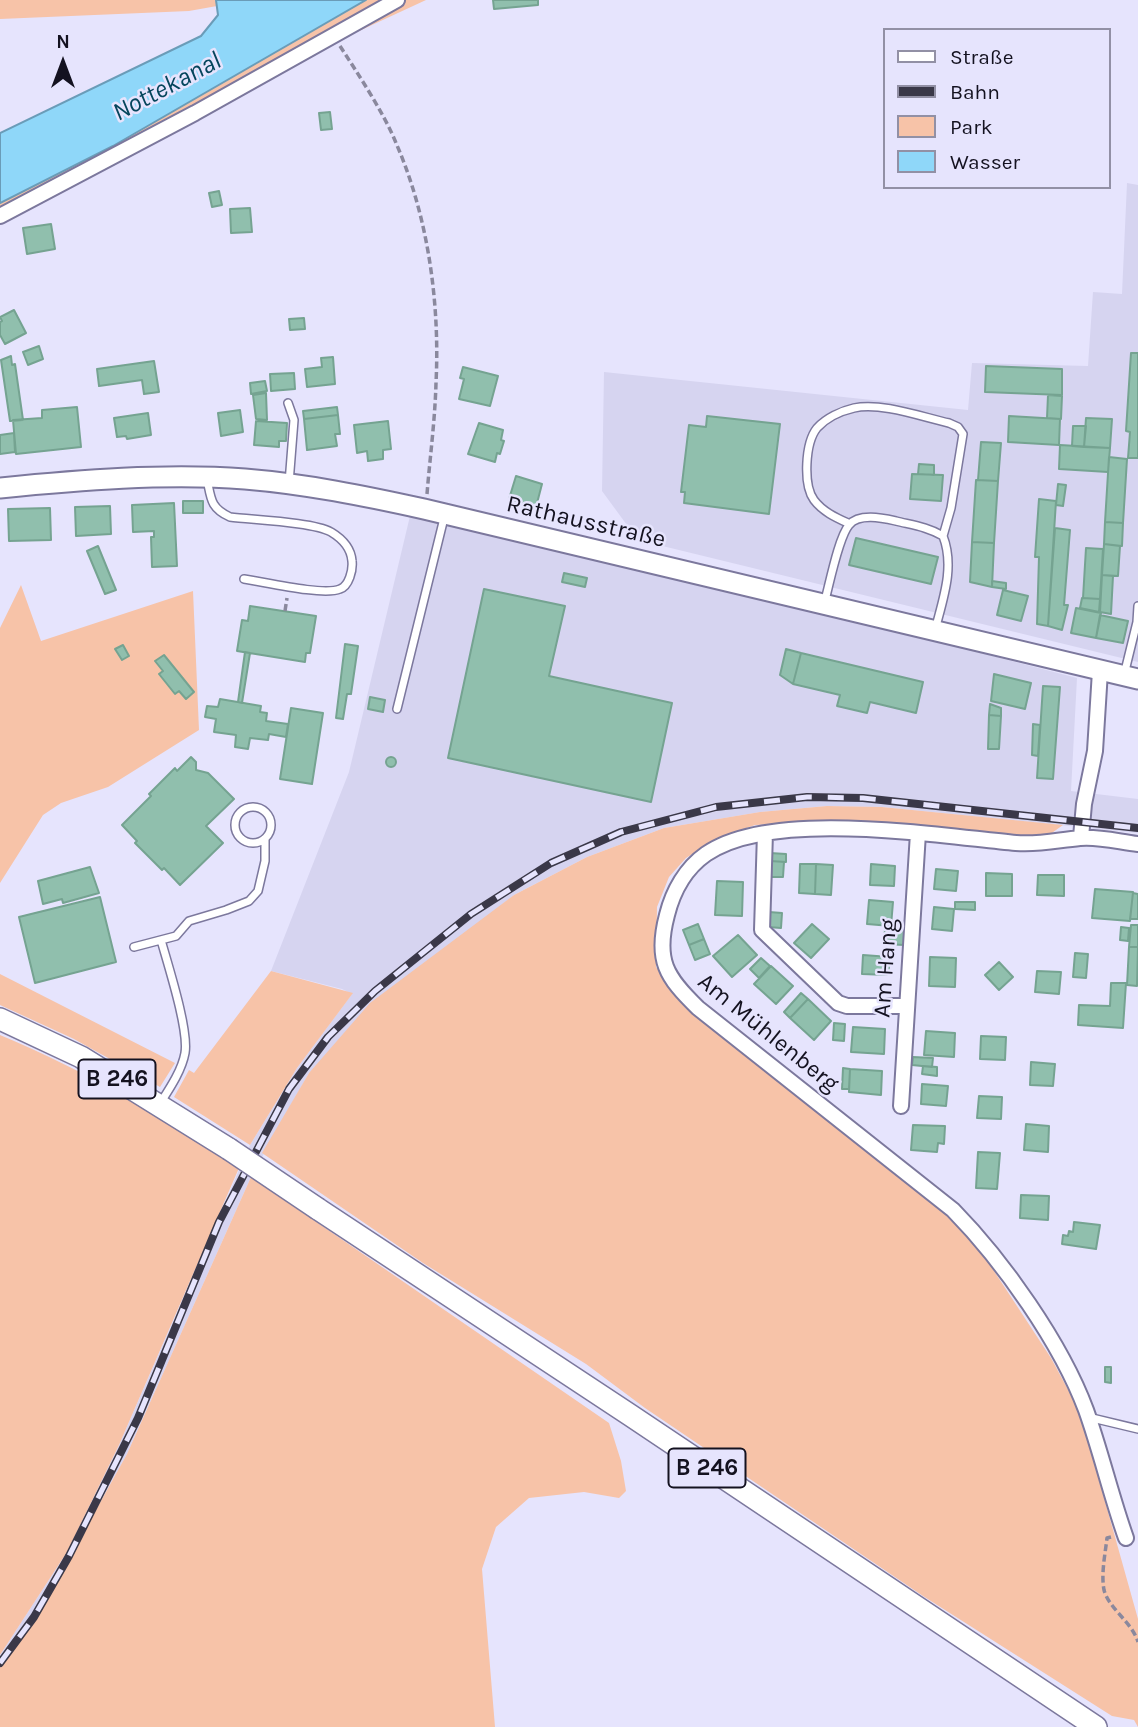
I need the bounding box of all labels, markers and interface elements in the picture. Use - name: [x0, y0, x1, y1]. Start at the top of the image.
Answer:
- north arrow: [28, 28, 98, 98]
- legend: [883, 28, 1110, 189]
- text: N: [56, 31, 70, 53]
- water label: Nottekanal: [107, 45, 227, 129]
- text: Straße: [950, 45, 1013, 69]
- text: Bahn: [950, 80, 1000, 104]
- text: Park: [950, 115, 993, 139]
- text: Wasser: [950, 150, 1020, 174]
- street label: Rathausstraße: [504, 490, 668, 554]
- street label: Am Hang: [868, 918, 904, 1018]
- street label: Am Mühlenberg: [692, 967, 844, 1099]
- road number: B 246: [78, 1060, 156, 1098]
- road number: B 246: [668, 1448, 746, 1488]

